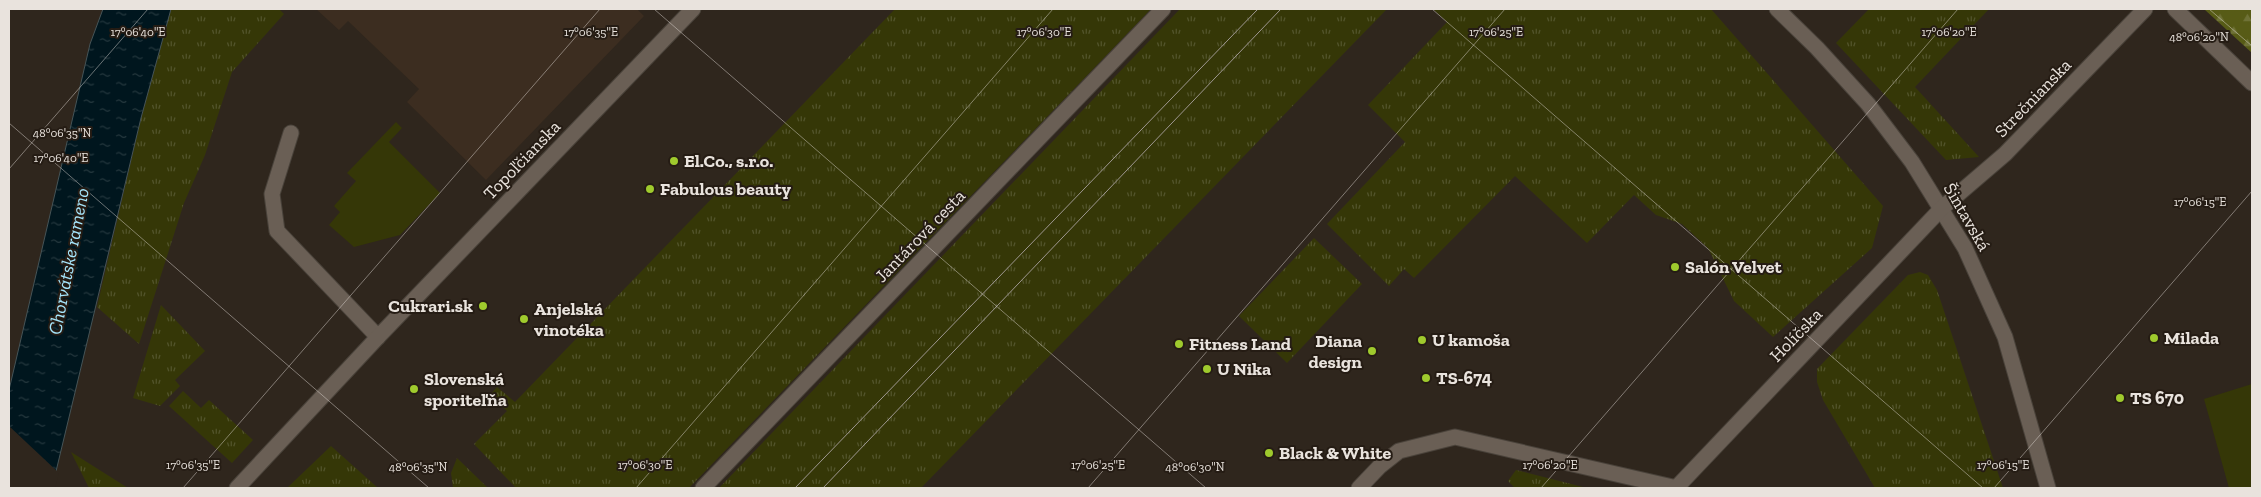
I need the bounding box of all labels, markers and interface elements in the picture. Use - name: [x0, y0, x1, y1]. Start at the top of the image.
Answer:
- text: 17°06'40"E: [111, 25, 165, 39]
- text: 17°06'35"E: [564, 25, 618, 39]
- text: 17°06'30"E: [1017, 25, 1071, 39]
- text: 17°06'25"E: [1469, 25, 1523, 39]
- text: 17°06'20"E: [1922, 25, 1977, 39]
- text: 48°06'20"N: [2169, 30, 2229, 44]
- street label: Strečnianska: [1990, 54, 2076, 142]
- street label: Topoľčianska: [479, 116, 565, 204]
- text: 48°06'35"N: [33, 126, 91, 140]
- place label: El.Co., s.r.o.: [684, 150, 773, 172]
- text: 17°06'40"E: [34, 151, 88, 165]
- marker: El.Co., s.r.o.: [668, 155, 680, 167]
- place label: Fabulous beauty: [660, 178, 792, 200]
- street label: Šintavská: [1939, 179, 1995, 255]
- marker: Fabulous beauty: [644, 183, 656, 195]
- street label: Jantárová cesta: [870, 185, 970, 287]
- water label: Chorvátske rameno: [43, 186, 94, 336]
- text: 17°06'15"E: [2174, 195, 2226, 209]
- place label: Salón Velvet: [1685, 256, 1783, 278]
- marker: Salón Velvet: [1669, 261, 1681, 273]
- place label: Cukrari.sk: [388, 295, 473, 317]
- place label: Anjelská vinotéka: [534, 298, 604, 341]
- marker: Cukrari.sk: [477, 300, 489, 312]
- street label: Holíčska: [1765, 303, 1827, 367]
- marker: Anjelská vinotéka: [518, 313, 530, 325]
- place label: Milada: [2164, 327, 2219, 349]
- place label: U kamoša: [1432, 329, 1510, 351]
- place label: Diana design: [1309, 330, 1362, 373]
- marker: Milada: [2148, 332, 2160, 344]
- place label: Fitness Land: [1189, 333, 1292, 355]
- marker: U kamoša: [1416, 334, 1428, 346]
- marker: Fitness Land: [1173, 338, 1185, 350]
- marker: Diana design: [1366, 345, 1378, 357]
- place label: U Nika: [1217, 358, 1271, 380]
- marker: U Nika: [1201, 363, 1213, 375]
- place label: TS-674: [1436, 367, 1492, 389]
- place label: Slovenská sporiteľňa: [424, 368, 507, 411]
- marker: TS-674: [1420, 372, 1432, 384]
- marker: Slovenská sporiteľňa: [408, 383, 420, 395]
- place label: TS 670: [2130, 387, 2184, 409]
- marker: TS 670: [2114, 392, 2126, 404]
- place label: Black & White: [1279, 442, 1391, 464]
- marker: Black & White: [1263, 447, 1275, 459]
- text: 17°06'35"E: [166, 458, 220, 472]
- text: 17°06'30"E: [618, 458, 672, 472]
- text: 17°06'25"E: [1071, 458, 1125, 472]
- text: 17°06'20"E: [1523, 458, 1578, 472]
- text: 17°06'15"E: [1977, 458, 2029, 472]
- text: 48°06'35"N: [389, 460, 447, 474]
- text: 48°06'30"N: [1165, 460, 1225, 474]

